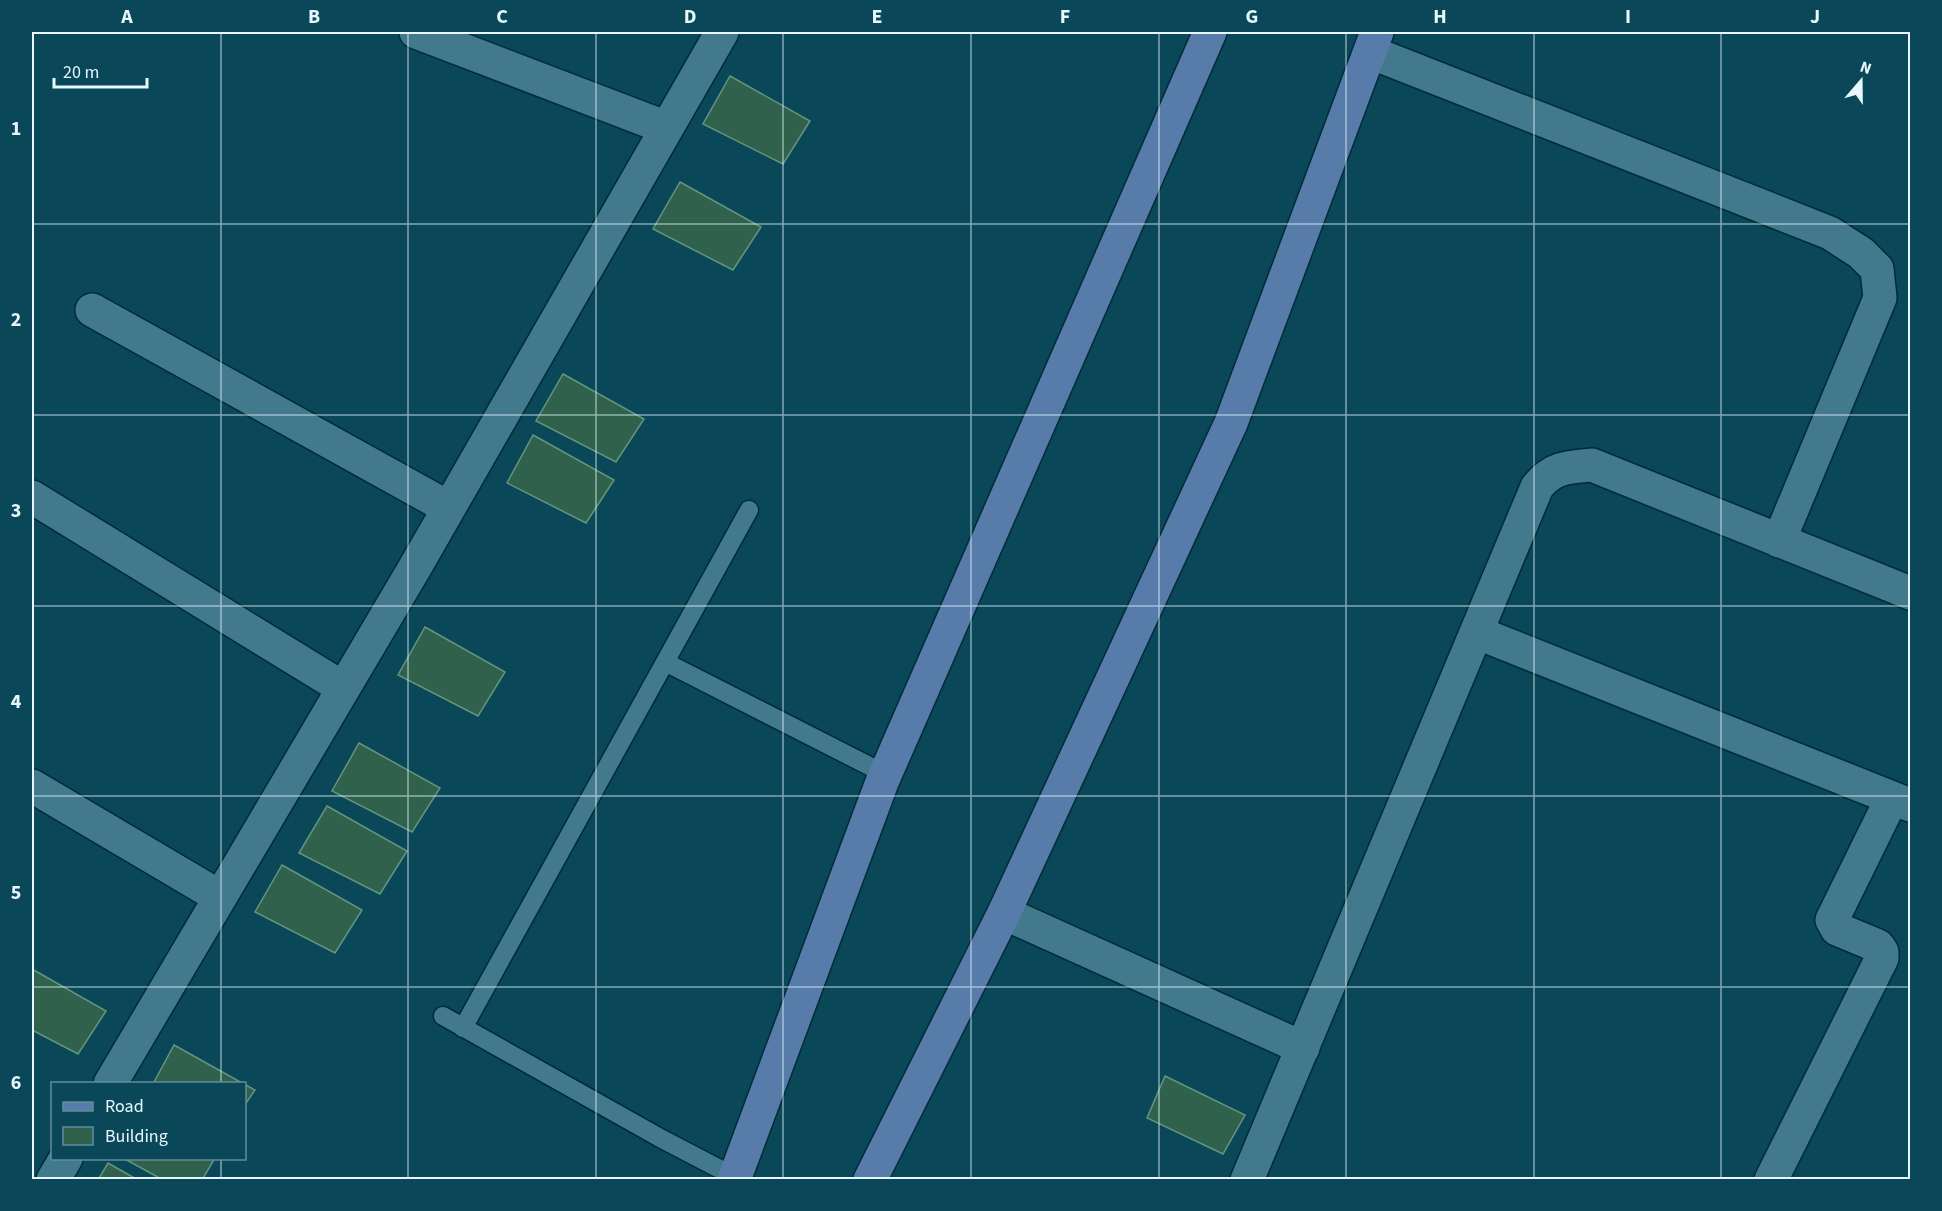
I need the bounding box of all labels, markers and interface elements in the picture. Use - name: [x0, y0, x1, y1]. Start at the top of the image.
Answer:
- text: A: [120, 3, 133, 31]
- text: B: [308, 3, 320, 31]
- text: C: [496, 3, 508, 31]
- text: D: [684, 3, 696, 31]
- text: E: [872, 3, 882, 31]
- text: F: [1060, 3, 1070, 31]
- text: G: [1246, 3, 1258, 31]
- text: H: [1433, 3, 1447, 31]
- text: I: [1625, 3, 1631, 31]
- text: J: [1810, 3, 1820, 31]
- scale bar: [54, 51, 147, 89]
- north arrow: [1831, 51, 1891, 111]
- text: N: [1857, 56, 1875, 80]
- text: 20 m: [63, 60, 99, 85]
- text: 1: [11, 115, 21, 143]
- text: 2: [11, 306, 21, 334]
- text: 3: [11, 497, 21, 525]
- text: 4: [11, 688, 22, 716]
- text: 5: [11, 879, 21, 907]
- text: 6: [11, 1069, 21, 1097]
- legend: [51, 1082, 246, 1160]
- text: Road: [105, 1094, 144, 1119]
- text: Building: [105, 1124, 168, 1149]

